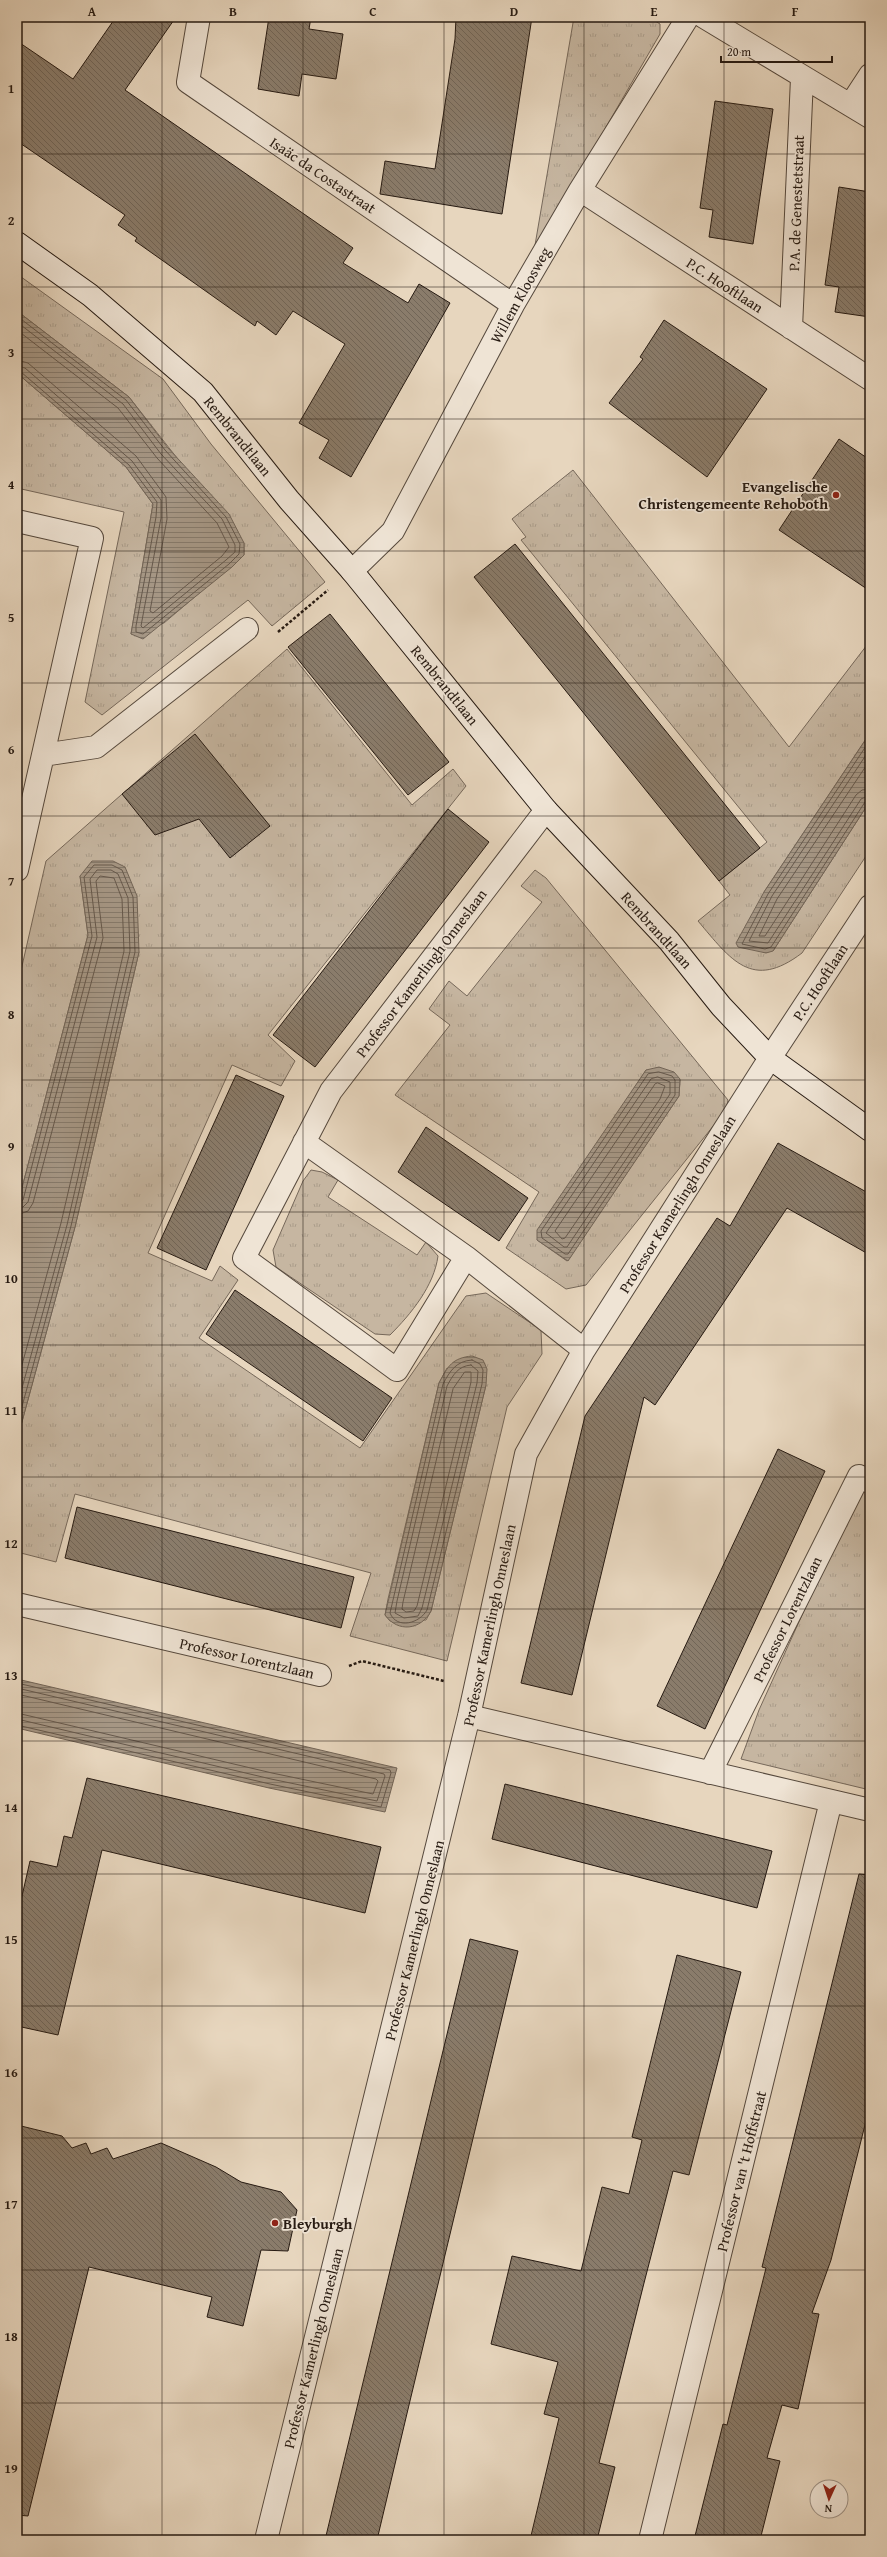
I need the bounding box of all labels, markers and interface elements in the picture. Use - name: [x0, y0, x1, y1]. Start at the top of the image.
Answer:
- text: A: [88, 2, 97, 21]
- text: B: [229, 2, 237, 21]
- text: C: [369, 2, 377, 21]
- text: D: [510, 2, 518, 21]
- text: E: [651, 2, 658, 21]
- text: F: [792, 2, 799, 21]
- scale bar: [721, 38, 832, 64]
- text: 20 m: [727, 43, 751, 60]
- text: 1: [8, 79, 14, 98]
- street label: Isaäc da Costastraat: [266, 132, 381, 219]
- street label: P.A. de Genestetstraat: [783, 134, 809, 271]
- text: 2: [8, 211, 15, 230]
- street label: Willem Kloosweg: [485, 243, 555, 347]
- street label: P.C. Hooftlaan: [683, 252, 768, 318]
- text: 3: [8, 343, 14, 362]
- street label: Rembrandtlaan: [199, 392, 277, 481]
- text: 4: [8, 475, 15, 494]
- place label: Evangelische Christengemeente Rehoboth: [638, 476, 828, 514]
- marker: Evangelische Christengemeente Rehoboth: [831, 490, 841, 500]
- text: 5: [8, 608, 15, 627]
- street label: Rembrandtlaan: [406, 641, 484, 730]
- text: 6: [8, 740, 15, 759]
- text: 7: [8, 872, 15, 891]
- street label: Professor Kamerlingh Onneslaan: [351, 884, 492, 1062]
- street label: Rembrandtlaan: [617, 887, 698, 974]
- street label: P.C. Hooftlaan: [787, 939, 853, 1024]
- text: 8: [8, 1005, 15, 1024]
- street label: Professor Kamerlingh Onneslaan: [614, 1111, 741, 1297]
- text: 9: [8, 1137, 15, 1156]
- text: 10: [4, 1269, 18, 1288]
- text: 11: [4, 1401, 18, 1420]
- street label: Professor Kamerlingh Onneslaan: [457, 1522, 521, 1728]
- text: 12: [4, 1534, 18, 1553]
- street label: Professor Lorentzlaan: [747, 1552, 827, 1685]
- street label: Professor Lorentzlaan: [178, 1632, 317, 1684]
- text: 13: [4, 1666, 18, 1685]
- text: 14: [4, 1798, 18, 1817]
- street label: Professor Kamerlingh Onneslaan: [379, 1837, 449, 2042]
- text: 15: [4, 1930, 18, 1949]
- text: 16: [4, 2063, 18, 2082]
- street label: Professor van 't Hoffstraat: [711, 2088, 771, 2254]
- text: 17: [4, 2195, 18, 2214]
- place label: Bleyburgh: [283, 2213, 353, 2234]
- marker: Bleyburgh: [270, 2218, 280, 2228]
- street label: Professor Kamerlingh Onneslaan: [278, 2245, 348, 2450]
- text: 18: [4, 2327, 18, 2346]
- text: 19: [4, 2459, 18, 2478]
- north arrow: [809, 2479, 849, 2519]
- text: N: [824, 2501, 833, 2517]

